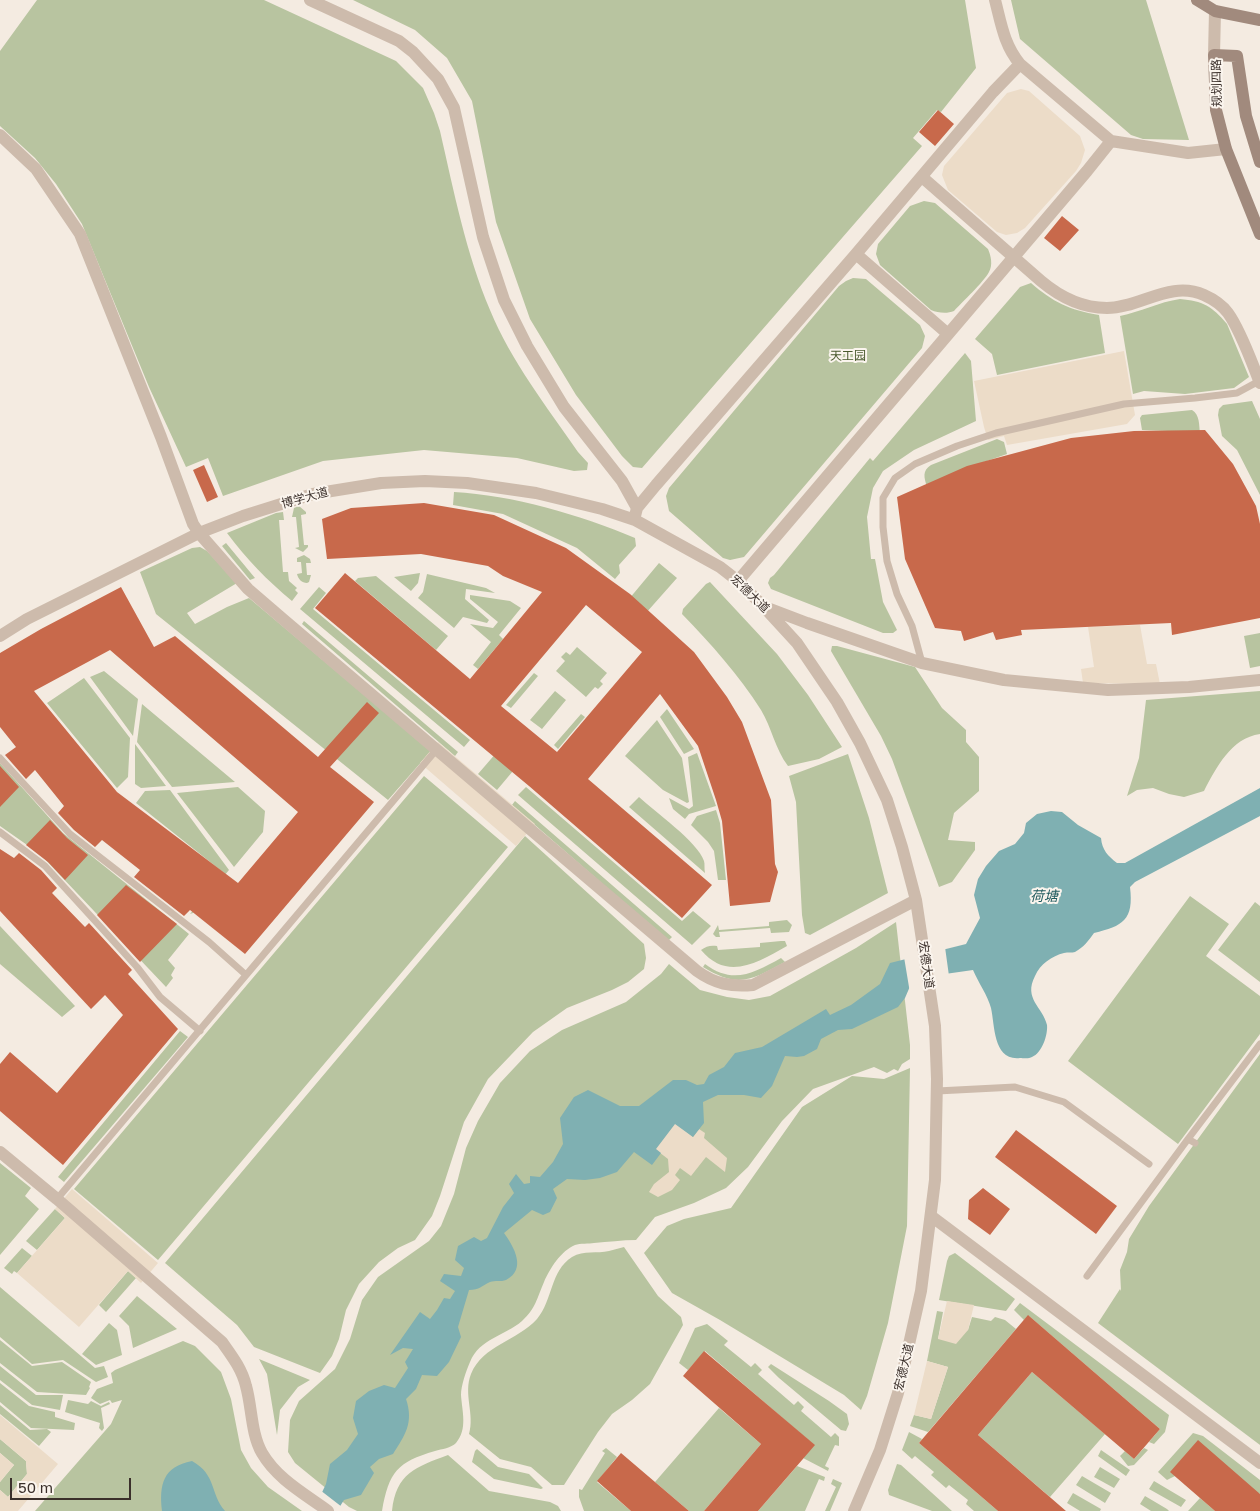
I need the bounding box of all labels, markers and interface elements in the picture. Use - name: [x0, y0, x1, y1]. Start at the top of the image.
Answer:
- street label: 规划四路: [1209, 59, 1225, 107]
- park label: 天工园: [830, 349, 866, 363]
- street label: 博学大道: [280, 485, 330, 511]
- street label: 宏德大道: [728, 572, 772, 616]
- water label: 荷塘: [1030, 889, 1058, 905]
- street label: 宏德大道: [916, 940, 936, 990]
- street label: 宏德大道: [892, 1342, 916, 1392]
- scale bar: [12, 1468, 134, 1500]
- text: 50 m: [18, 1478, 53, 1496]

